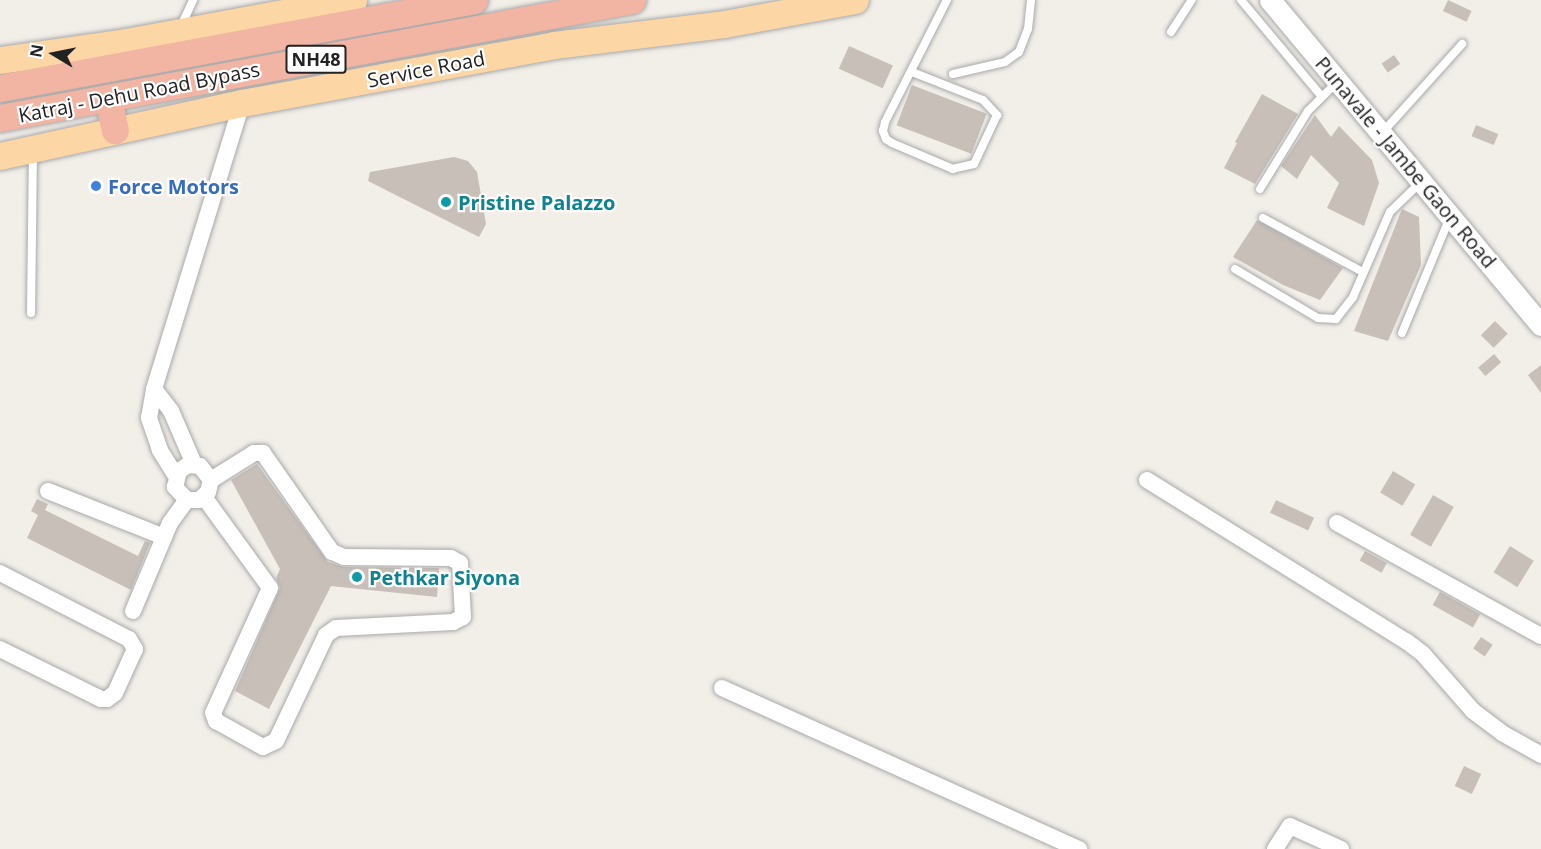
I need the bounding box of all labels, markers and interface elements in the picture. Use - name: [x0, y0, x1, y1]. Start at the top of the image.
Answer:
- north arrow: [24, 24, 84, 84]
- text: N: [24, 43, 48, 59]
- road number: NH48: [284, 44, 348, 74]
- street label: Service Road: [365, 46, 487, 92]
- street label: Punavale - Jambe Gaon Road: [1311, 51, 1501, 273]
- street label: Katraj - Dehu Road Bypass: [16, 57, 262, 127]
- place label: Force Motors: [108, 174, 239, 198]
- marker: Force Motors: [89, 179, 103, 193]
- place label: Pristine Palazzo: [458, 190, 615, 214]
- marker: Pristine Palazzo: [439, 195, 453, 209]
- place label: Pethkar Siyona: [369, 565, 520, 589]
- marker: Pethkar Siyona: [350, 570, 364, 584]

